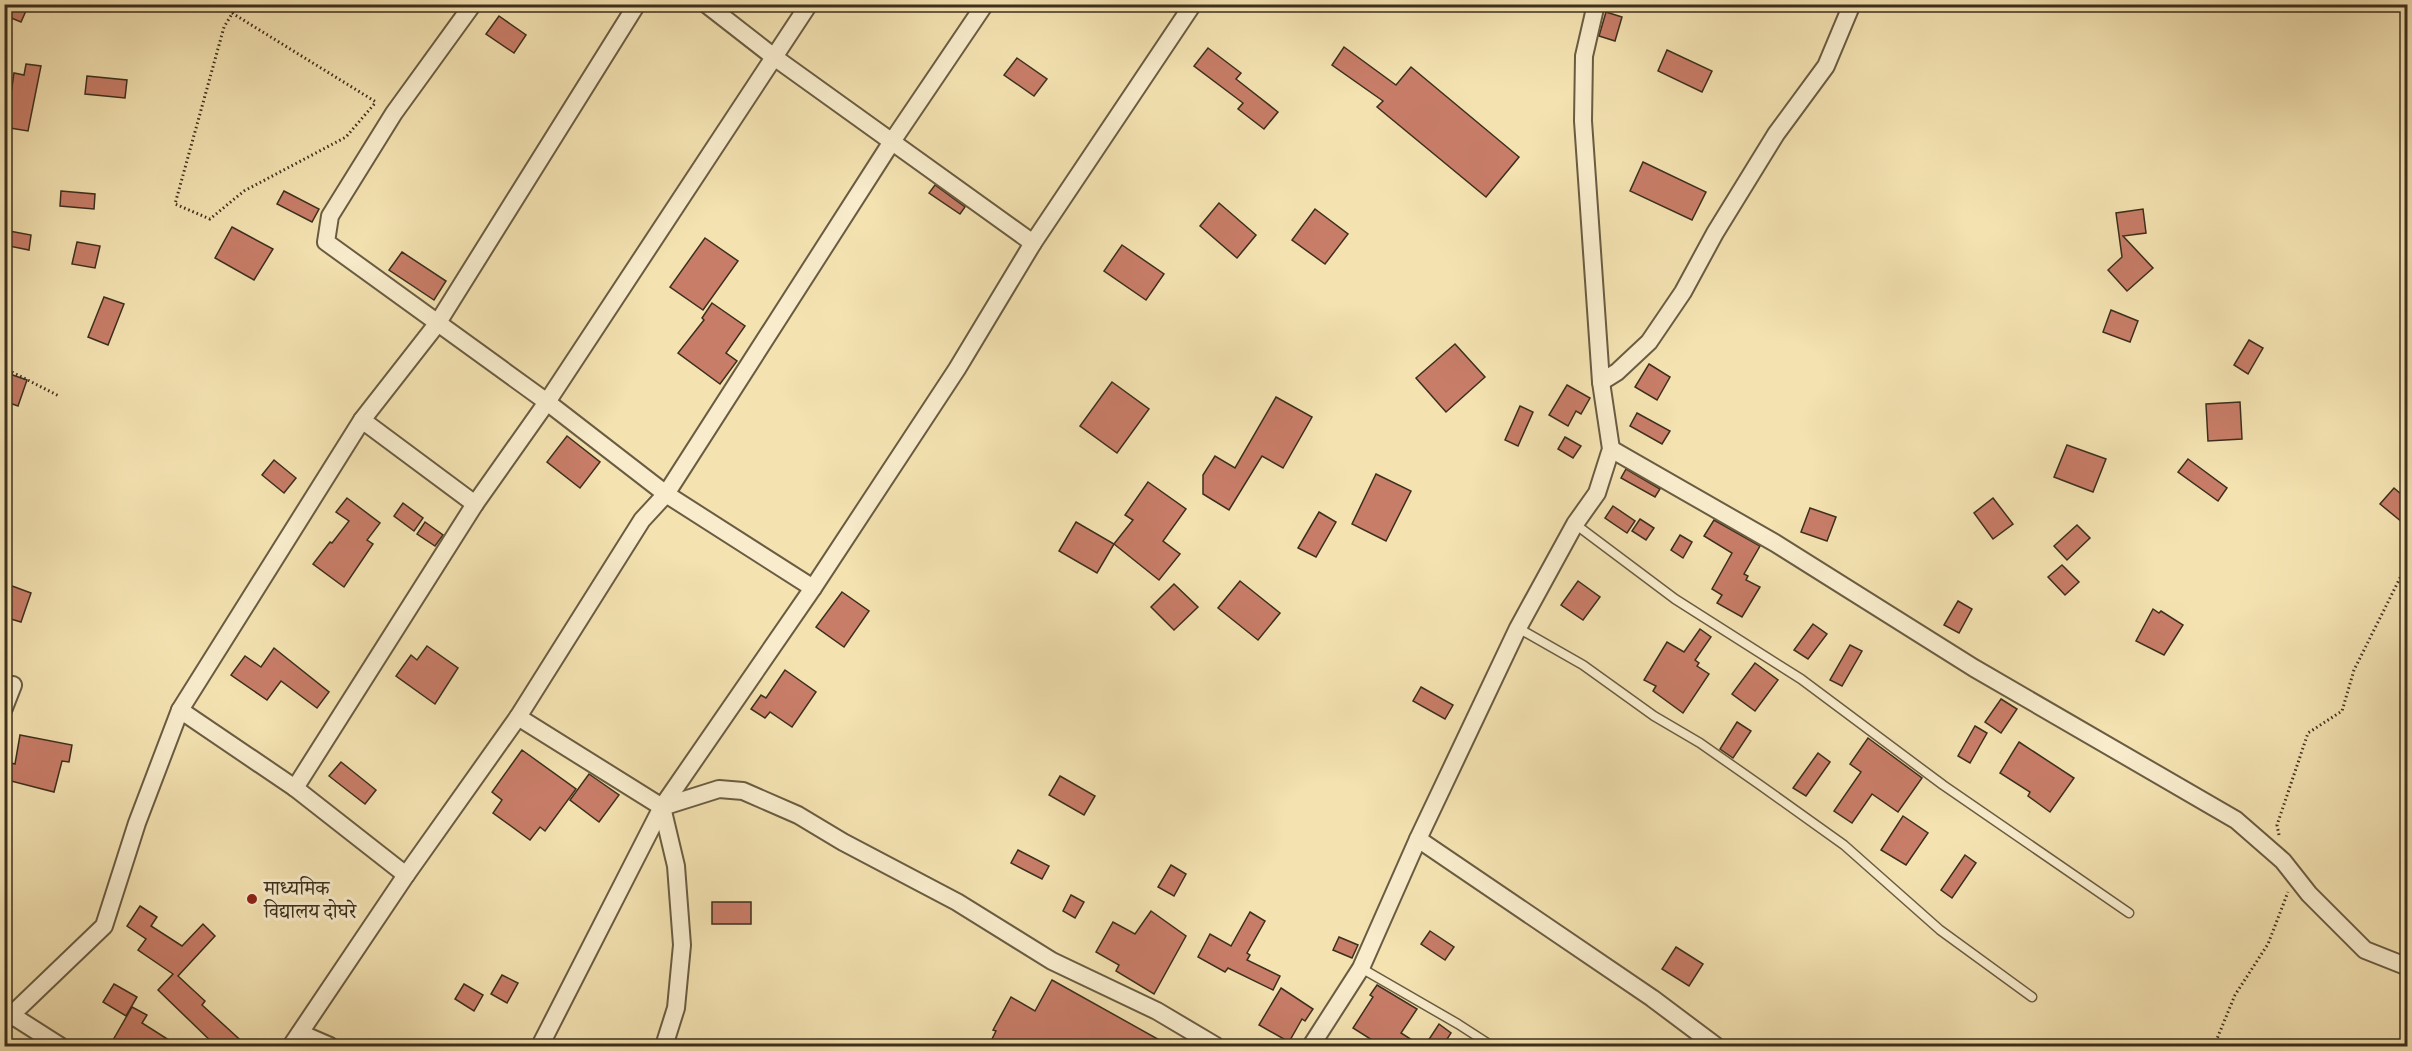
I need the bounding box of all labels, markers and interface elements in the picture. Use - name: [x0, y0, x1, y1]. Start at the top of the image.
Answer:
- place label: माध्यमिक विद्यालय दोघरे: [263, 875, 358, 924]
- marker: माध्यमिक विद्यालय दोघरे: [245, 892, 259, 906]

